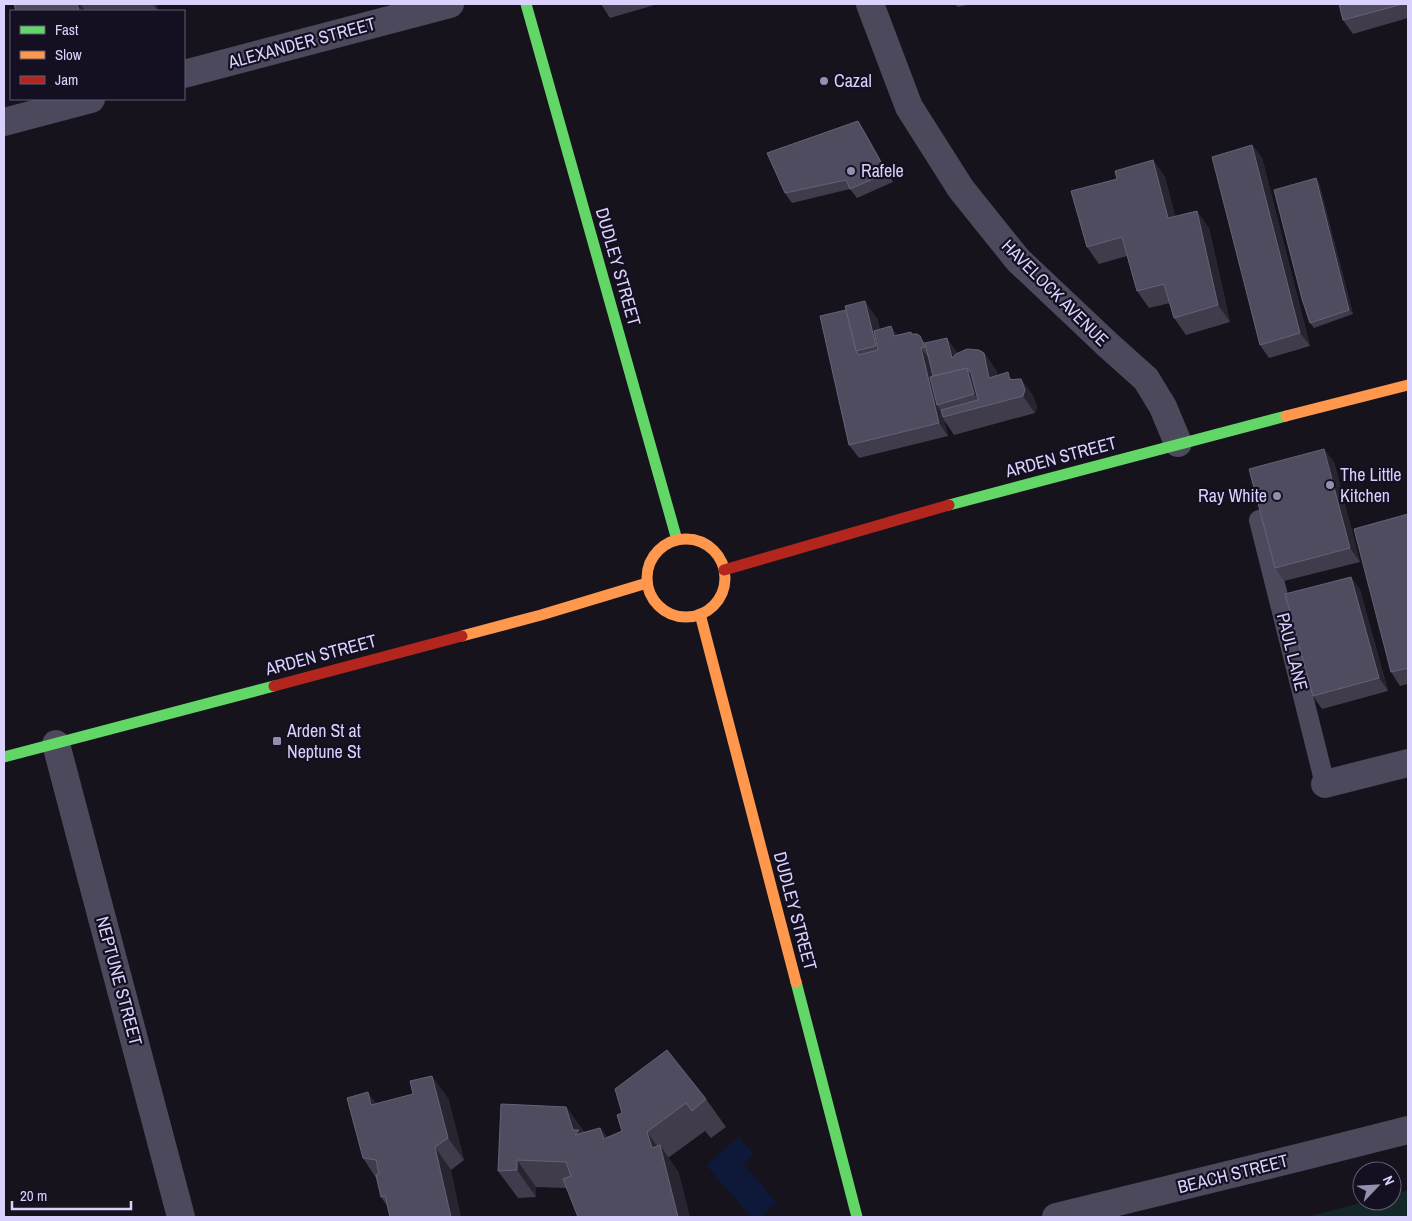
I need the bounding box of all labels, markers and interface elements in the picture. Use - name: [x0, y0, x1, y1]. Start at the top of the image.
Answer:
- legend: [10, 10, 185, 100]
- street label: ALEXANDER STREET: [224, 11, 378, 74]
- text: Fast: [55, 19, 79, 40]
- text: Slow: [55, 44, 82, 65]
- place label: Cazal: [834, 68, 872, 93]
- text: Jam: [55, 69, 78, 90]
- marker: Cazal: [818, 75, 830, 87]
- place label: Rafele: [861, 158, 904, 183]
- marker: Rafele: [845, 165, 857, 177]
- street label: DUDLEY STREET: [590, 205, 647, 329]
- street label: HAVELOCK AVENUE: [996, 234, 1114, 352]
- street label: ARDEN STREET: [1002, 430, 1119, 484]
- place label: The Little Kitchen: [1340, 462, 1402, 508]
- marker: The Little Kitchen: [1324, 479, 1336, 491]
- place label: Ray White: [1198, 483, 1267, 508]
- marker: Ray White: [1271, 490, 1283, 502]
- street label: PAUL LANE: [1271, 610, 1314, 694]
- street label: ARDEN STREET: [262, 628, 379, 682]
- place label: Arden St at Neptune St: [286, 718, 361, 764]
- marker: Arden St at Neptune St: [271, 735, 283, 747]
- street label: DUDLEY STREET: [768, 849, 823, 973]
- street label: NEPTUNE STREET: [90, 913, 149, 1048]
- street label: BEACH STREET: [1175, 1148, 1291, 1199]
- north arrow: [1352, 1161, 1402, 1211]
- text: N: [1379, 1173, 1399, 1188]
- scale bar: [12, 1178, 131, 1210]
- text: 20 m: [20, 1185, 47, 1206]

